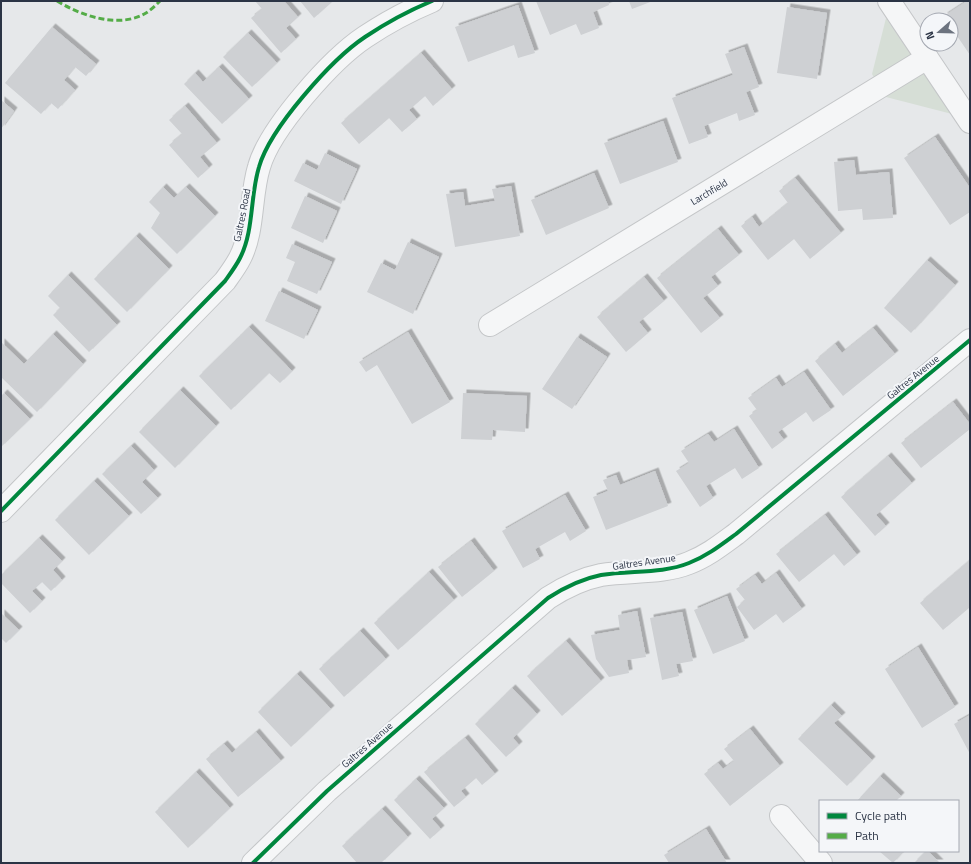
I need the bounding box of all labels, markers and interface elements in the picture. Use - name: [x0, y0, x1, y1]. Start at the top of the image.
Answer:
- north arrow: [919, 12, 959, 52]
- text: N: [921, 29, 938, 42]
- street label: Larchfield: [688, 175, 730, 209]
- street label: Galtres Road: [229, 187, 255, 243]
- street label: Galtres Avenue: [884, 351, 942, 403]
- street label: Galtres Avenue: [611, 550, 677, 574]
- street label: Galtres Avenue: [338, 718, 396, 772]
- legend: [819, 800, 959, 852]
- text: Cycle path: [855, 806, 907, 825]
- text: Path: [855, 826, 879, 845]

